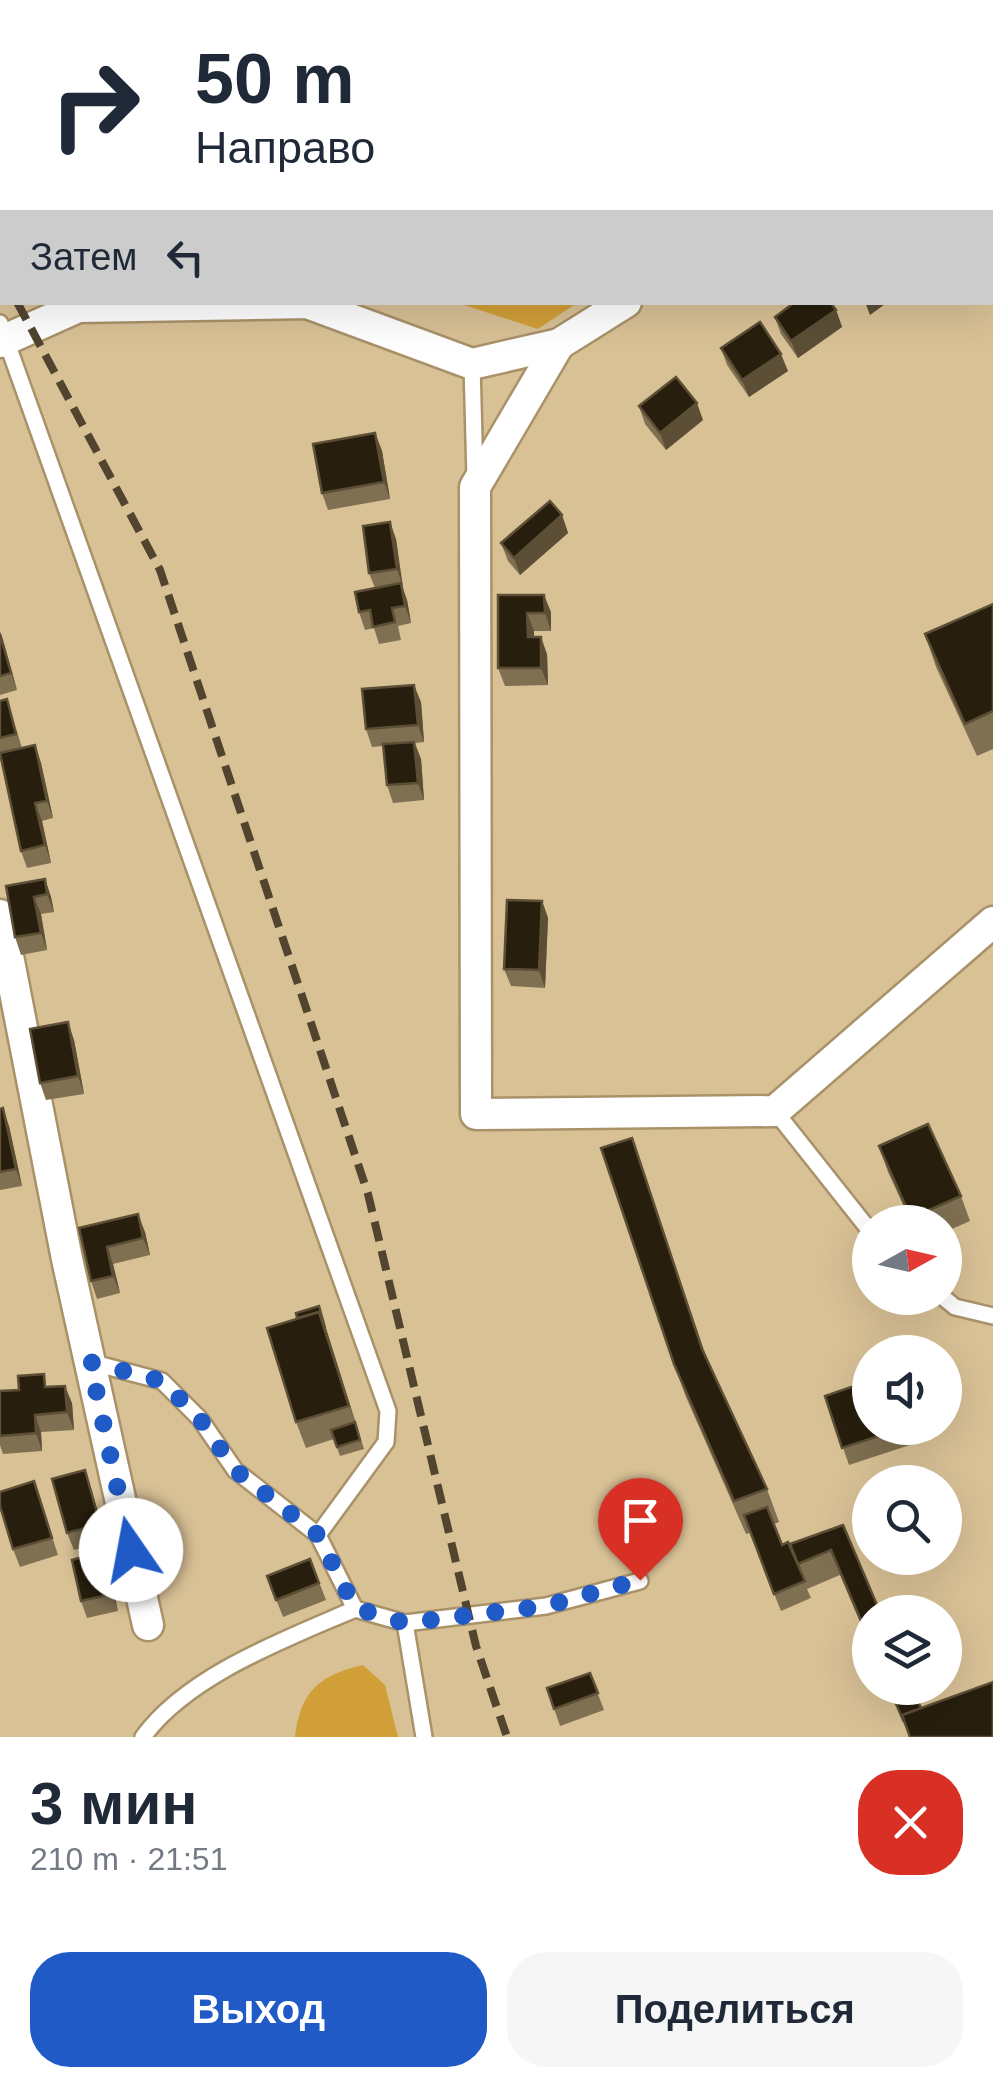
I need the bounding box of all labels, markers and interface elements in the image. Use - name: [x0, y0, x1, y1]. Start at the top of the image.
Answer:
- icon: right: [30, 40, 160, 170]
- text: 50 m: [195, 40, 355, 118]
- text: Направо: [195, 122, 375, 173]
- icon: left: [158, 230, 213, 285]
- text: Затем: [30, 236, 138, 278]
- north arrow: [852, 1205, 962, 1315]
- map controls: [852, 1205, 962, 1705]
- button: sound: [852, 1335, 962, 1445]
- button: search: [852, 1465, 962, 1575]
- pin: [598, 1478, 683, 1581]
- icon: arrive: [613, 1493, 668, 1548]
- position arrow: [79, 1498, 183, 1602]
- button: layers: [852, 1595, 962, 1705]
- text: 3 мин: [30, 1770, 198, 1837]
- button: close: [858, 1770, 963, 1875]
- text: 210 m · 21:51: [30, 1841, 227, 1877]
- button: Выход: [30, 1952, 487, 2067]
- button: Поделиться: [507, 1952, 963, 2067]

